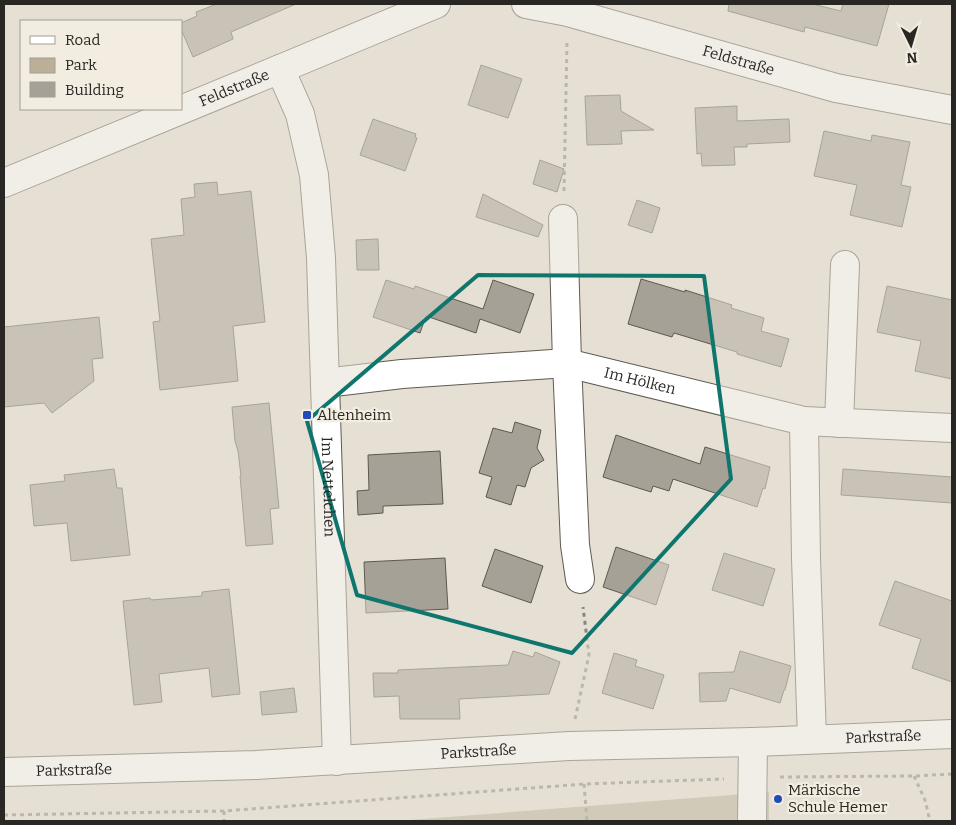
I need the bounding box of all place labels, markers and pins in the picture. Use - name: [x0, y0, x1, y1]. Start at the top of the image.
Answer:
- place label: Altenheim: [317, 406, 392, 424]
- marker: Altenheim: [301, 409, 313, 421]
- place label: Märkische Schule Hemer: [788, 781, 888, 816]
- marker: Märkische Schule Hemer: [772, 793, 784, 805]

